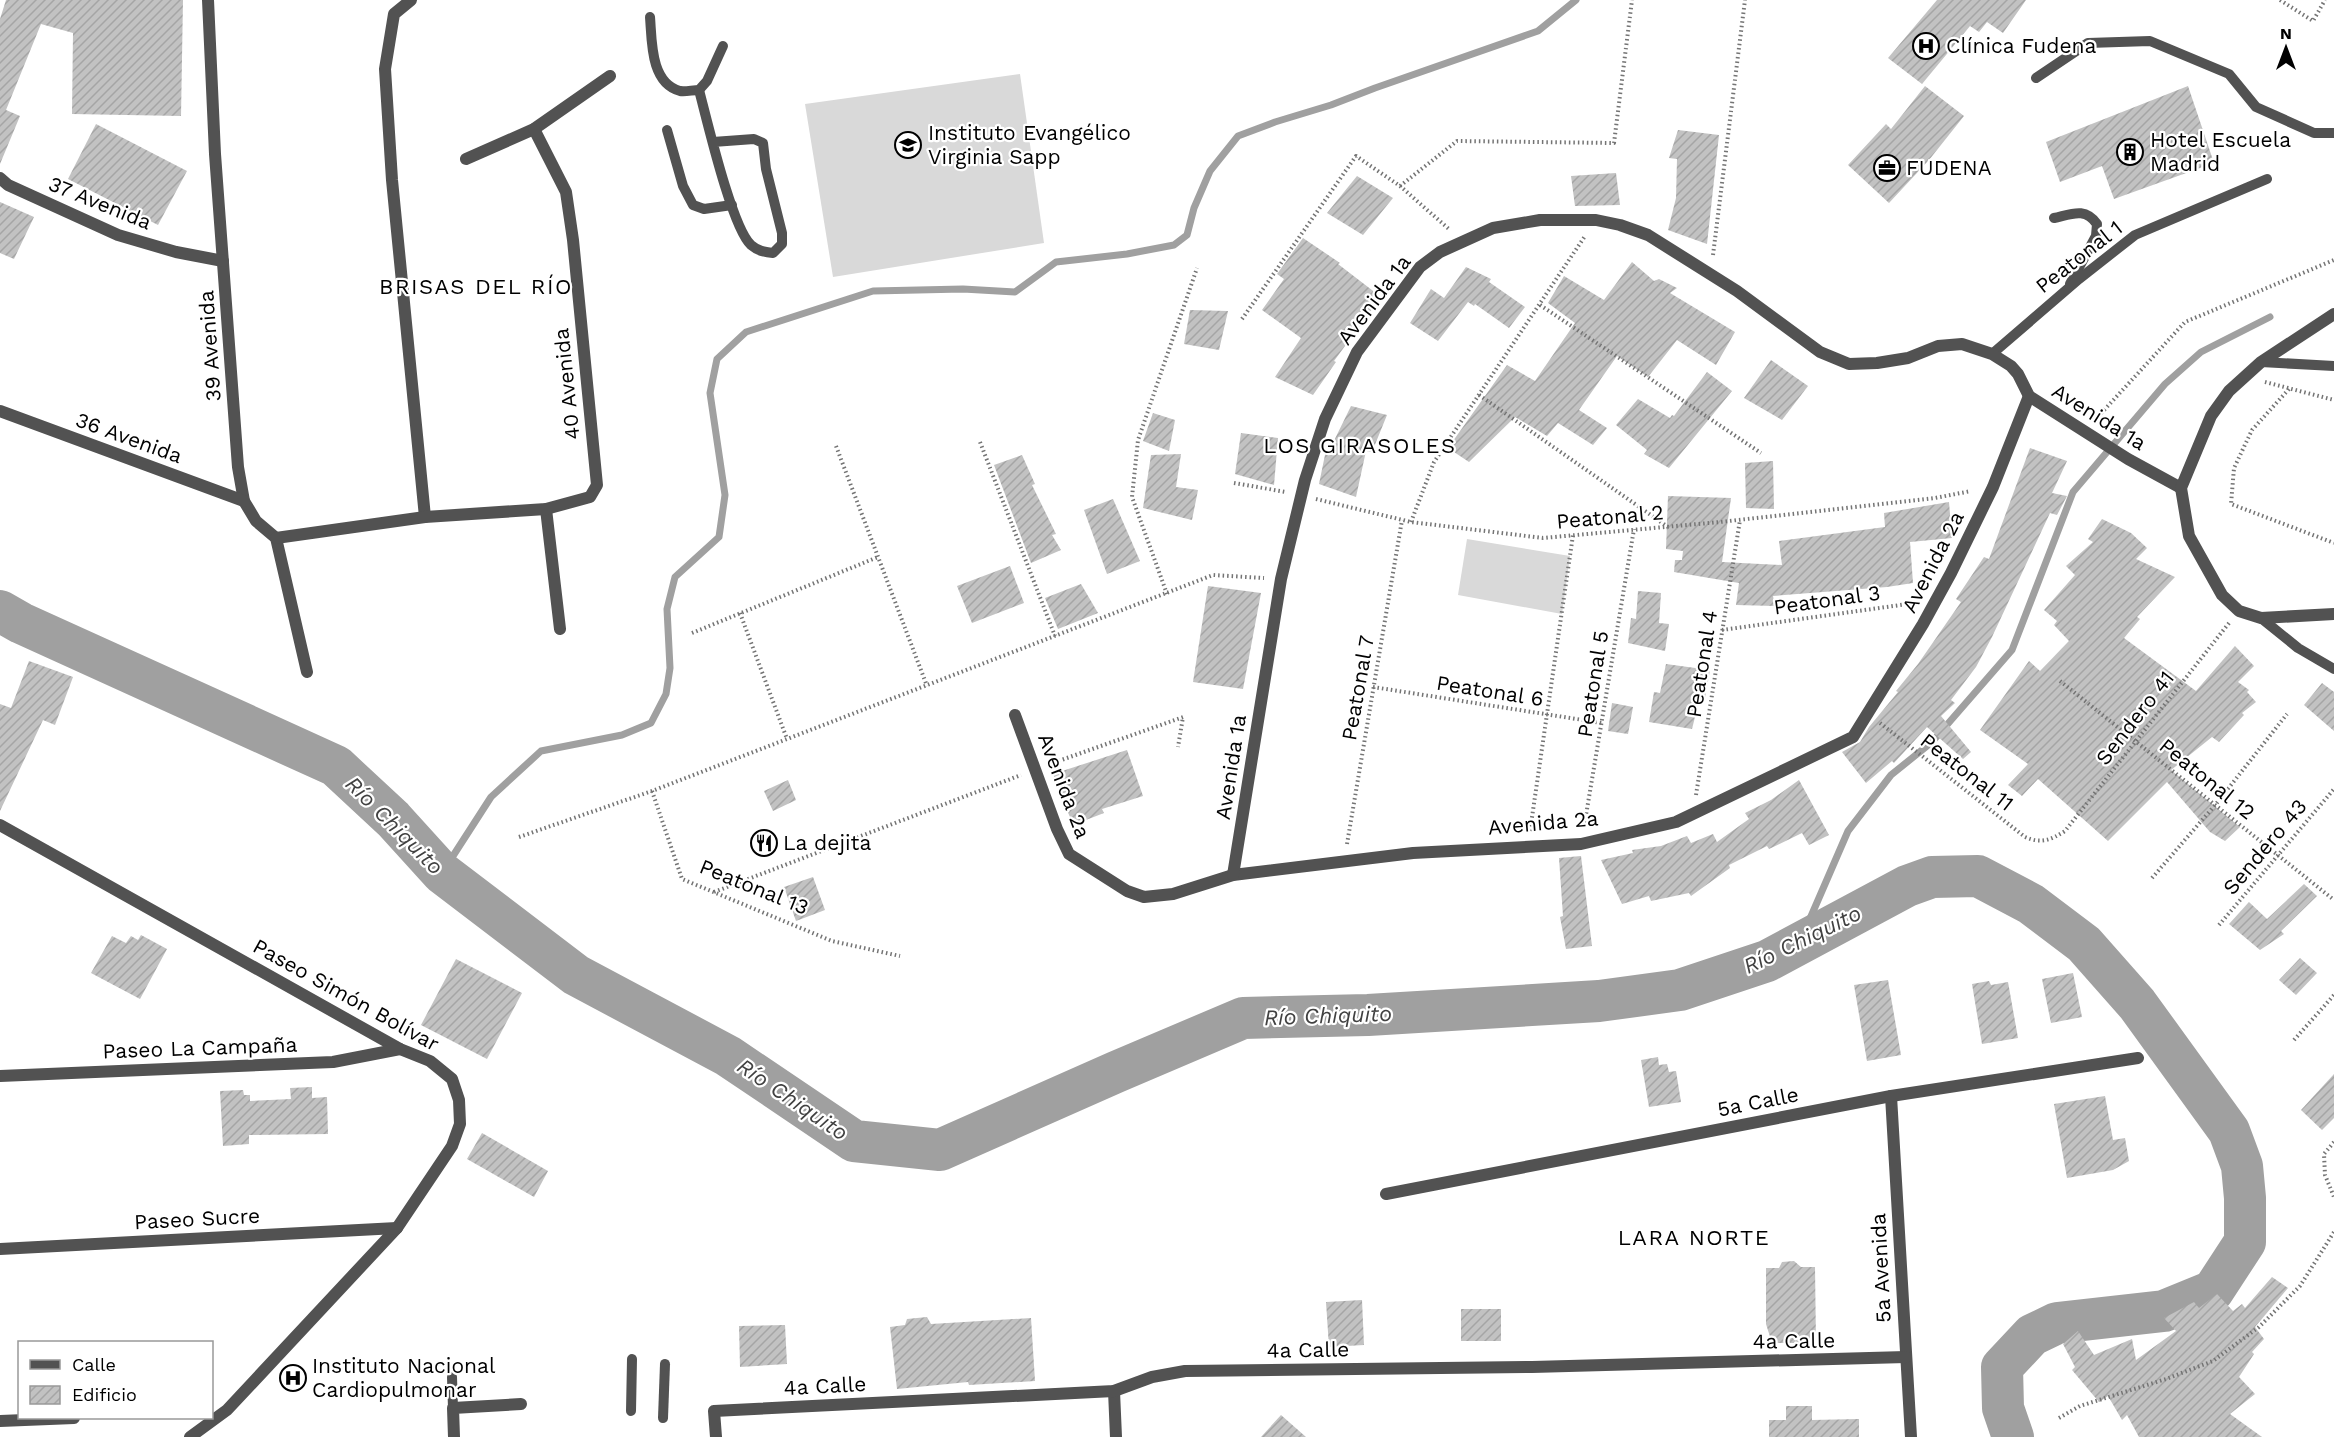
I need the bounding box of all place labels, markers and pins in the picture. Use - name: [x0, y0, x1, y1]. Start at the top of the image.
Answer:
- hospital icon: Clínica Fudena: [1911, 31, 1941, 61]
- place label: Clínica Fudena: [1946, 33, 2096, 58]
- place label: Instituto Evangélico Virginia Sapp: [928, 120, 1131, 169]
- place label: Hotel Escuela Madrid: [2150, 127, 2291, 176]
- school or university icon: Instituto Evangélico Virginia Sapp: [893, 130, 923, 160]
- building icon: Hotel Escuela Madrid: [2115, 137, 2145, 167]
- office icon: FUDENA: [1872, 153, 1902, 183]
- place label: FUDENA: [1906, 155, 1992, 180]
- restaurant icon: La dejita: [749, 828, 779, 858]
- place label: La dejita: [783, 830, 871, 855]
- place label: Instituto Nacional Cardiopulmonar: [312, 1353, 496, 1402]
- hospital icon: Instituto Nacional Cardiopulmonar: [278, 1363, 308, 1393]

